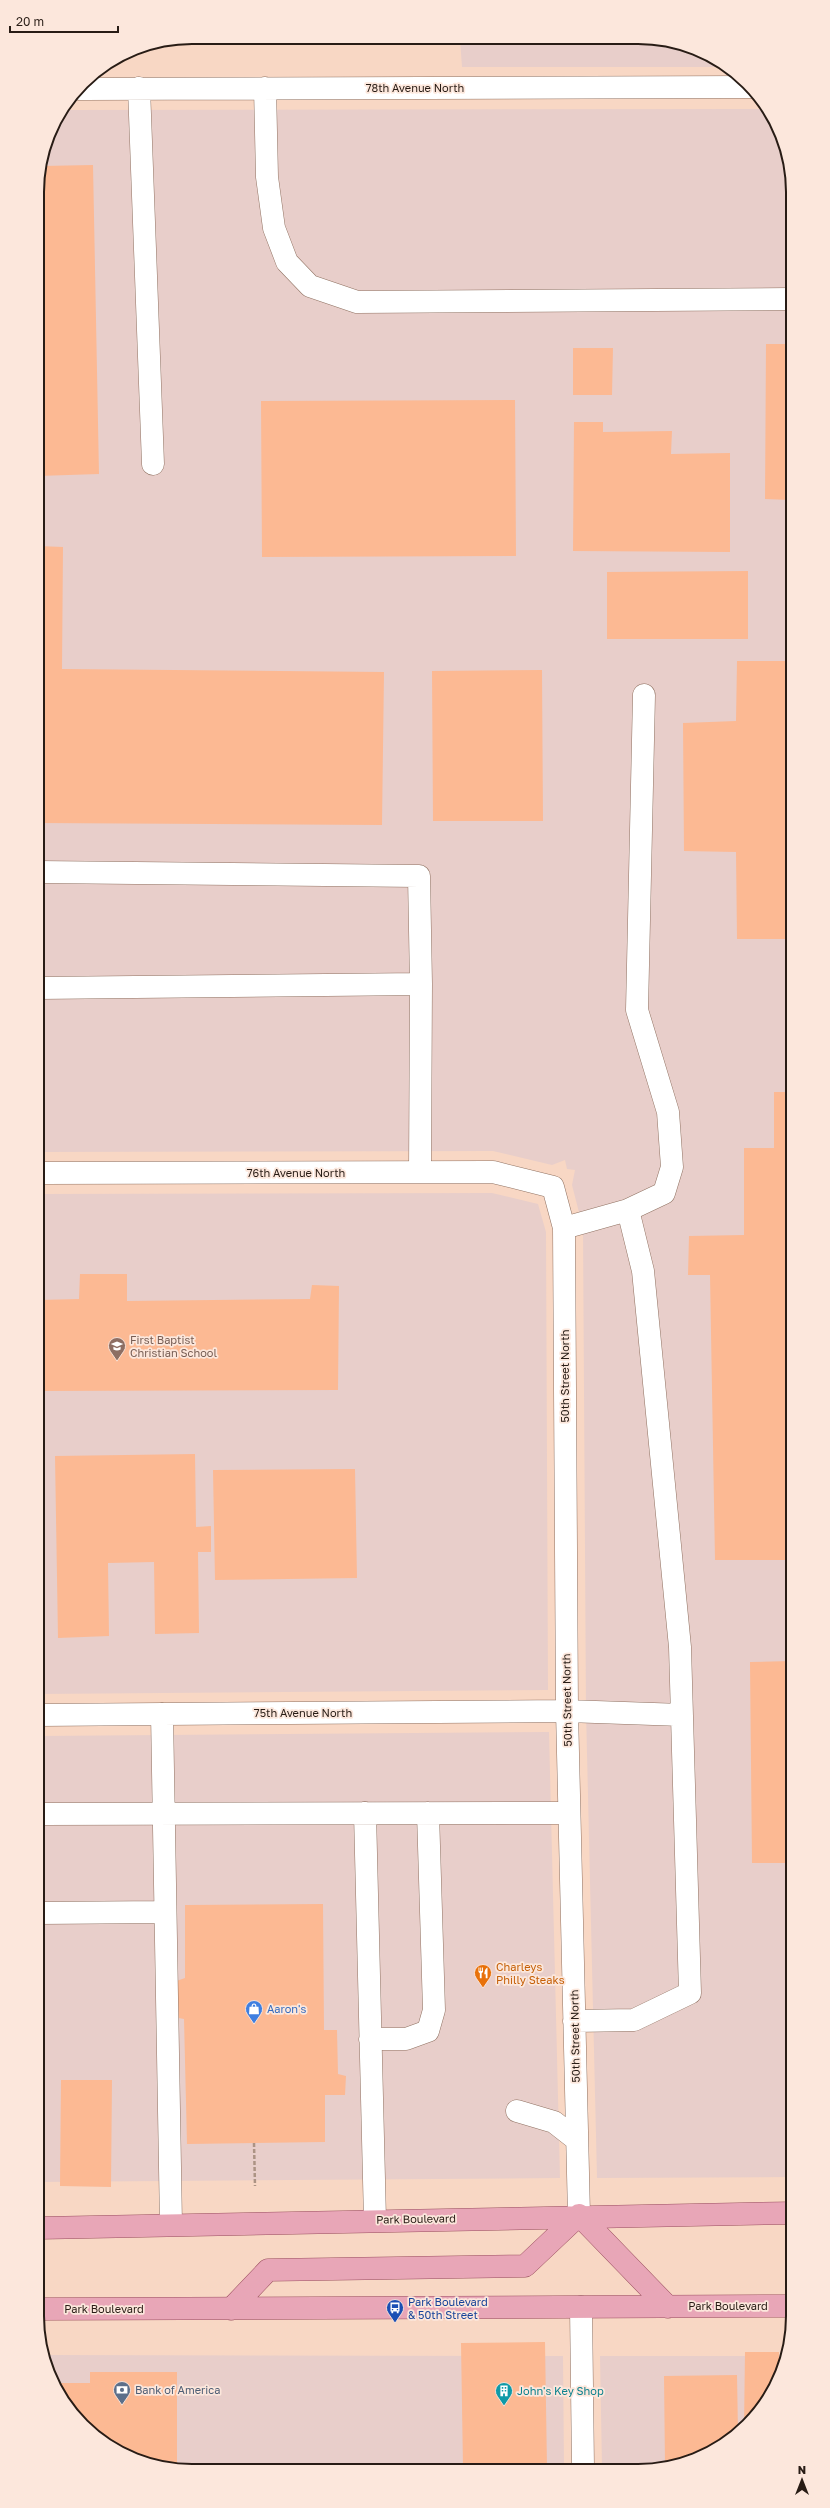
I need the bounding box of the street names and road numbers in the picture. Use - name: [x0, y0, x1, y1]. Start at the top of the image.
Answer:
- street label: 78th Avenue North: [366, 81, 464, 94]
- street label: 76th Avenue North: [247, 1166, 345, 1179]
- street label: 50th Street North: [558, 1329, 571, 1423]
- street label: 50th Street North: [559, 1653, 574, 1747]
- street label: 75th Avenue North: [254, 1706, 352, 1719]
- street label: 50th Street North: [567, 1989, 582, 2083]
- street label: Park Boulevard: [376, 2211, 456, 2226]
- street label: Park Boulevard: [688, 2299, 768, 2312]
- street label: Park Boulevard: [64, 2302, 144, 2315]

